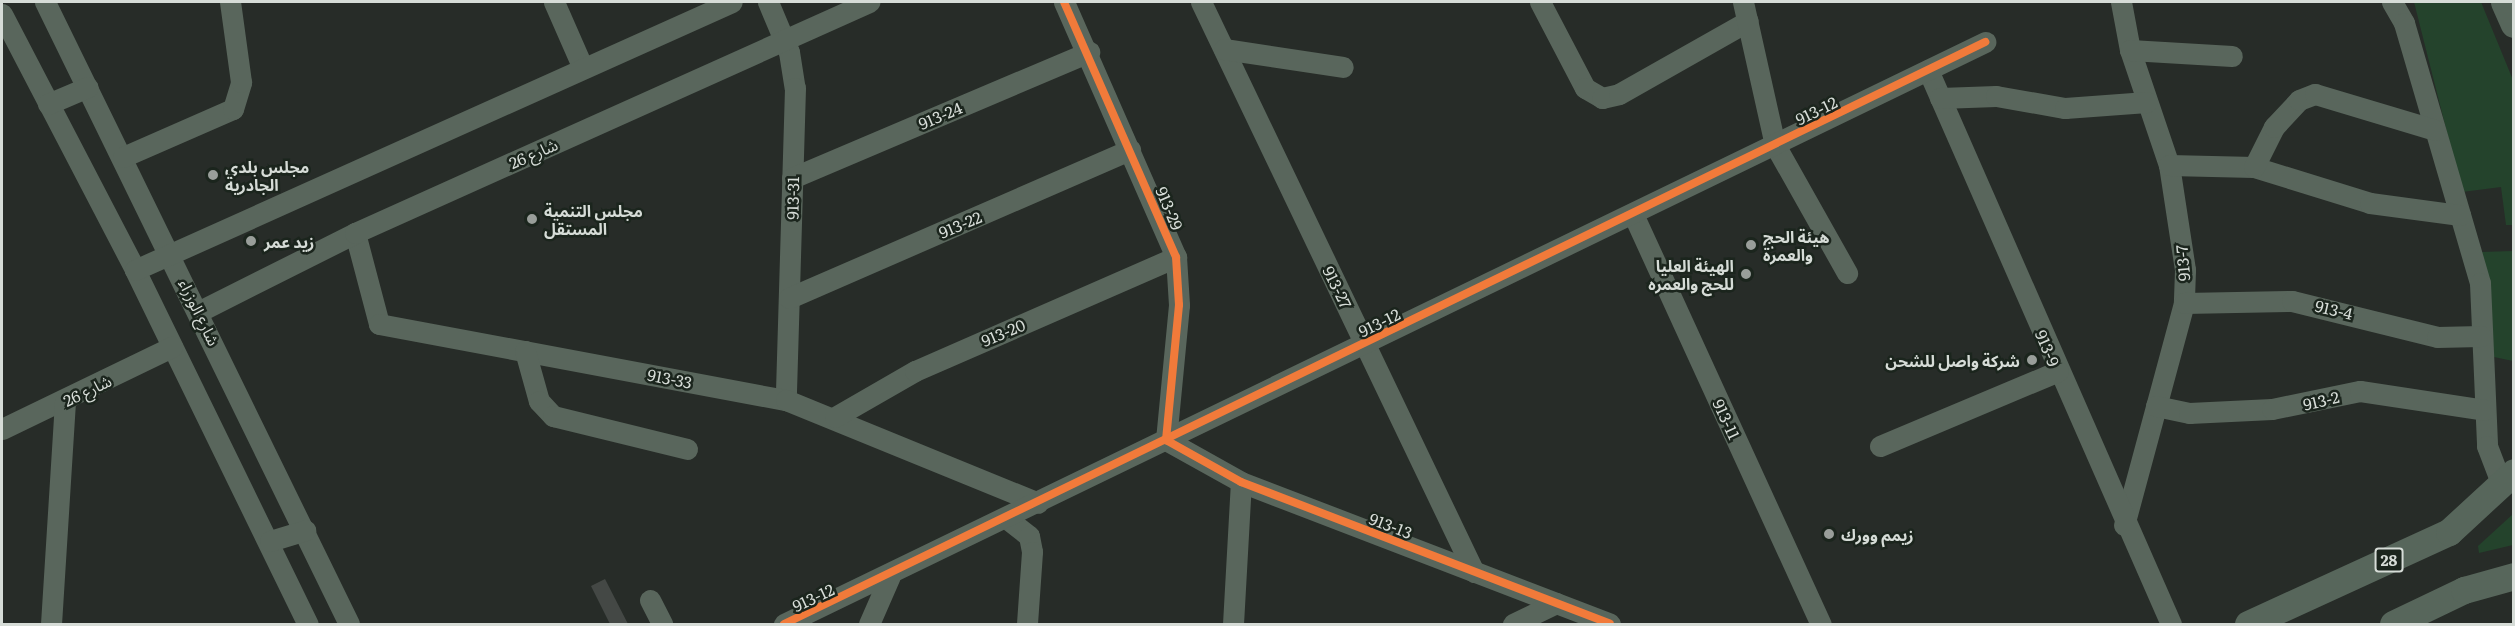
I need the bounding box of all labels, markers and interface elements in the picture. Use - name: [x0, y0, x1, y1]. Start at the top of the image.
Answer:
- street label: 913-12: [1792, 92, 1840, 128]
- street label: 913-24: [915, 97, 965, 133]
- street label: شارع 26: [506, 134, 560, 172]
- place label: مجلس بلدي الجادرية: [225, 156, 309, 194]
- marker: مجلس بلدي الجادرية: [206, 168, 220, 182]
- street label: 913-31: [782, 176, 802, 220]
- street label: 913-29: [1152, 184, 1188, 232]
- place label: مجلس التنمية المستقل: [544, 200, 643, 238]
- street label: 913-22: [936, 206, 984, 242]
- marker: مجلس التنمية المستقل: [525, 212, 539, 226]
- place label: هيئة الحج والعمرة: [1763, 226, 1829, 264]
- place label: زيد عمر: [264, 231, 314, 251]
- marker: زيد عمر: [242, 232, 260, 250]
- marker: هيئة الحج والعمرة: [1744, 238, 1758, 252]
- street label: 913-7: [2171, 244, 2193, 282]
- place label: الهيئة العليا للحج والعمره: [1648, 255, 1734, 293]
- street label: 913-27: [1320, 263, 1356, 311]
- marker: الهيئة العليا للحج والعمره: [1739, 267, 1753, 281]
- street label: شارع الوزراء: [176, 276, 224, 348]
- street label: 913-4: [2313, 295, 2355, 323]
- street label: 913-12: [1355, 304, 1403, 340]
- street label: 913-20: [978, 314, 1028, 350]
- street label: 913-9: [2032, 327, 2064, 369]
- place label: شركة واصل للشحن: [1885, 350, 2020, 370]
- marker: شركة واصل للشحن: [2025, 353, 2039, 367]
- street label: 913-33: [646, 364, 694, 392]
- street label: شارع 26: [60, 370, 114, 410]
- street label: 913-2: [2301, 387, 2341, 413]
- street label: 913-11: [1709, 396, 1745, 442]
- street label: 913-13: [1367, 508, 1415, 542]
- place label: زيمم وورك: [1841, 524, 1914, 544]
- marker: زيمم وورك: [1822, 527, 1836, 541]
- road number: 28: [2374, 548, 2404, 572]
- street label: 913-12: [789, 579, 837, 615]

